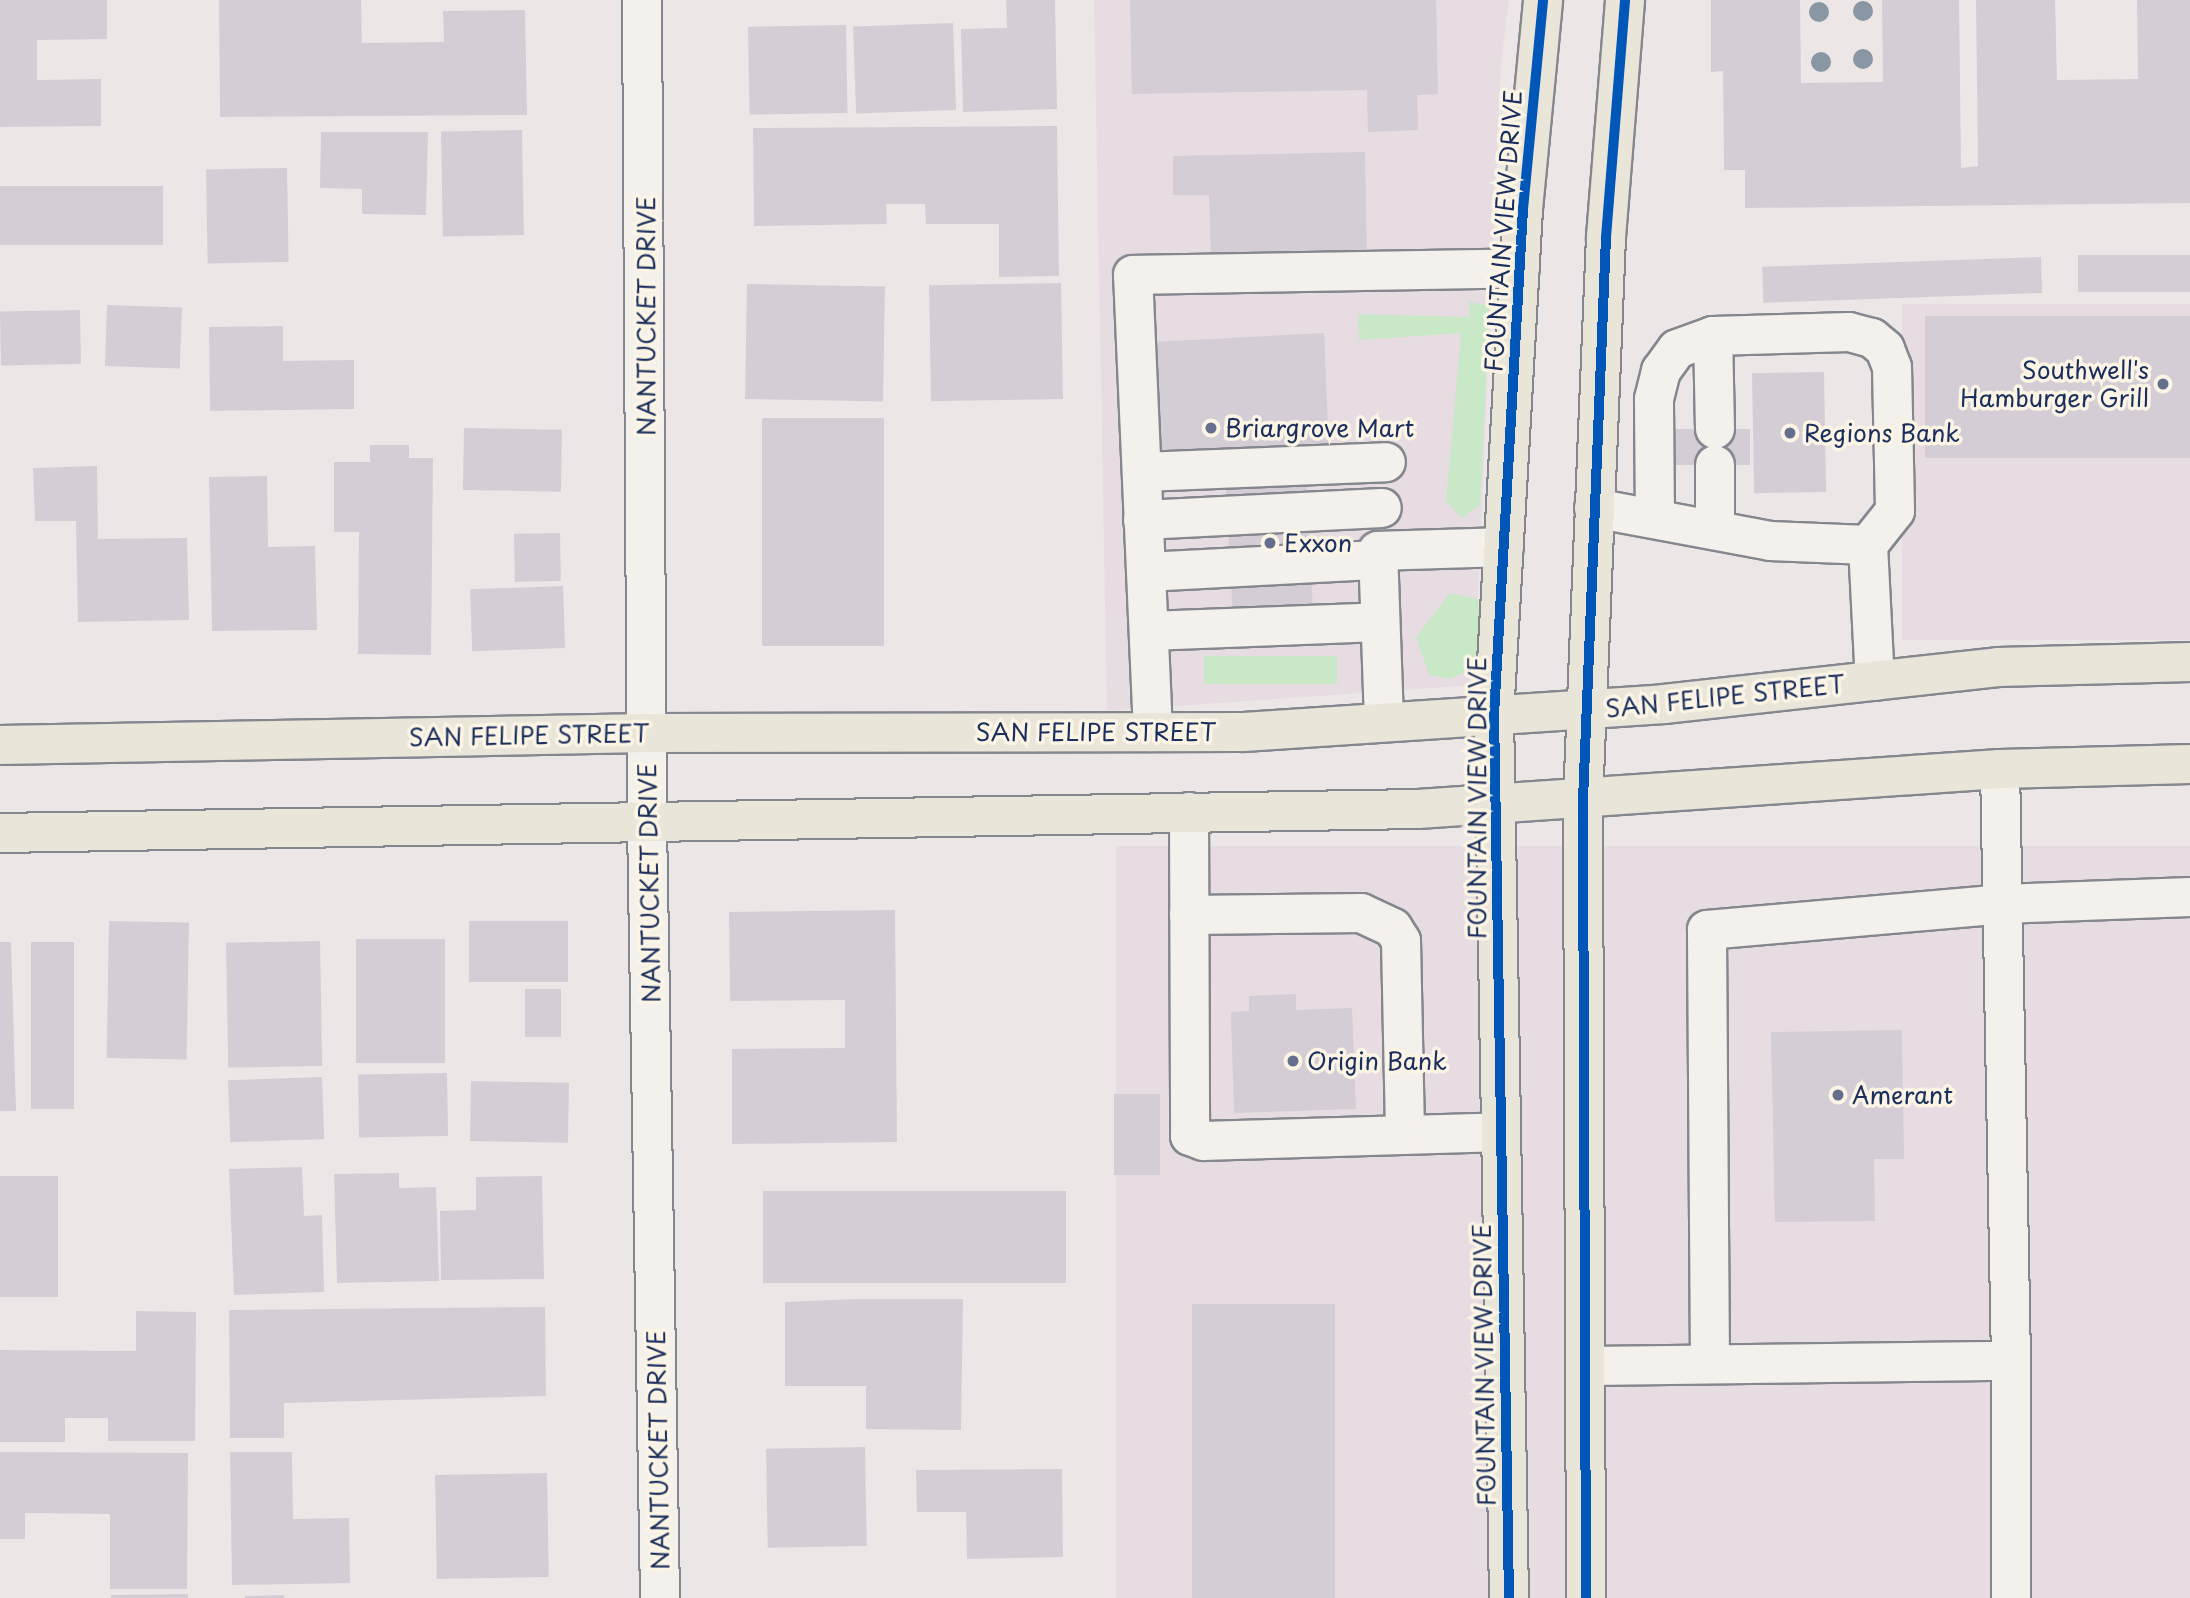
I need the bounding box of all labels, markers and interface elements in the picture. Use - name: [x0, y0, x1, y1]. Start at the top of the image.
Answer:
- street label: FOUNTAIN VIEW DRIVE: [1479, 89, 1527, 373]
- street label: NANTUCKET DRIVE: [632, 197, 660, 435]
- place label: Southwell's Hamburger Grill: [1960, 356, 2149, 412]
- marker: Southwell's Hamburger Grill: [2155, 376, 2171, 392]
- place label: Briargrove Mart: [1225, 414, 1414, 442]
- place label: Regions Bank: [1804, 419, 1960, 447]
- marker: Briargrove Mart: [1203, 420, 1219, 436]
- marker: Regions Bank: [1782, 425, 1798, 441]
- place label: Exxon: [1284, 529, 1352, 557]
- marker: Exxon: [1262, 535, 1278, 551]
- street label: FOUNTAIN VIEW DRIVE: [1463, 657, 1491, 939]
- street label: SAN FELIPE STREET: [1604, 669, 1846, 723]
- street label: SAN FELIPE STREET: [408, 718, 650, 752]
- street label: SAN FELIPE STREET: [975, 718, 1217, 746]
- street label: NANTUCKET DRIVE: [633, 763, 665, 1003]
- place label: Origin Bank: [1307, 1047, 1448, 1075]
- marker: Origin Bank: [1285, 1053, 1301, 1069]
- place label: Amerant: [1852, 1081, 1953, 1109]
- marker: Amerant: [1830, 1087, 1846, 1103]
- street label: FOUNTAIN VIEW DRIVE: [1467, 1224, 1501, 1506]
- street label: NANTUCKET DRIVE: [642, 1330, 674, 1570]

